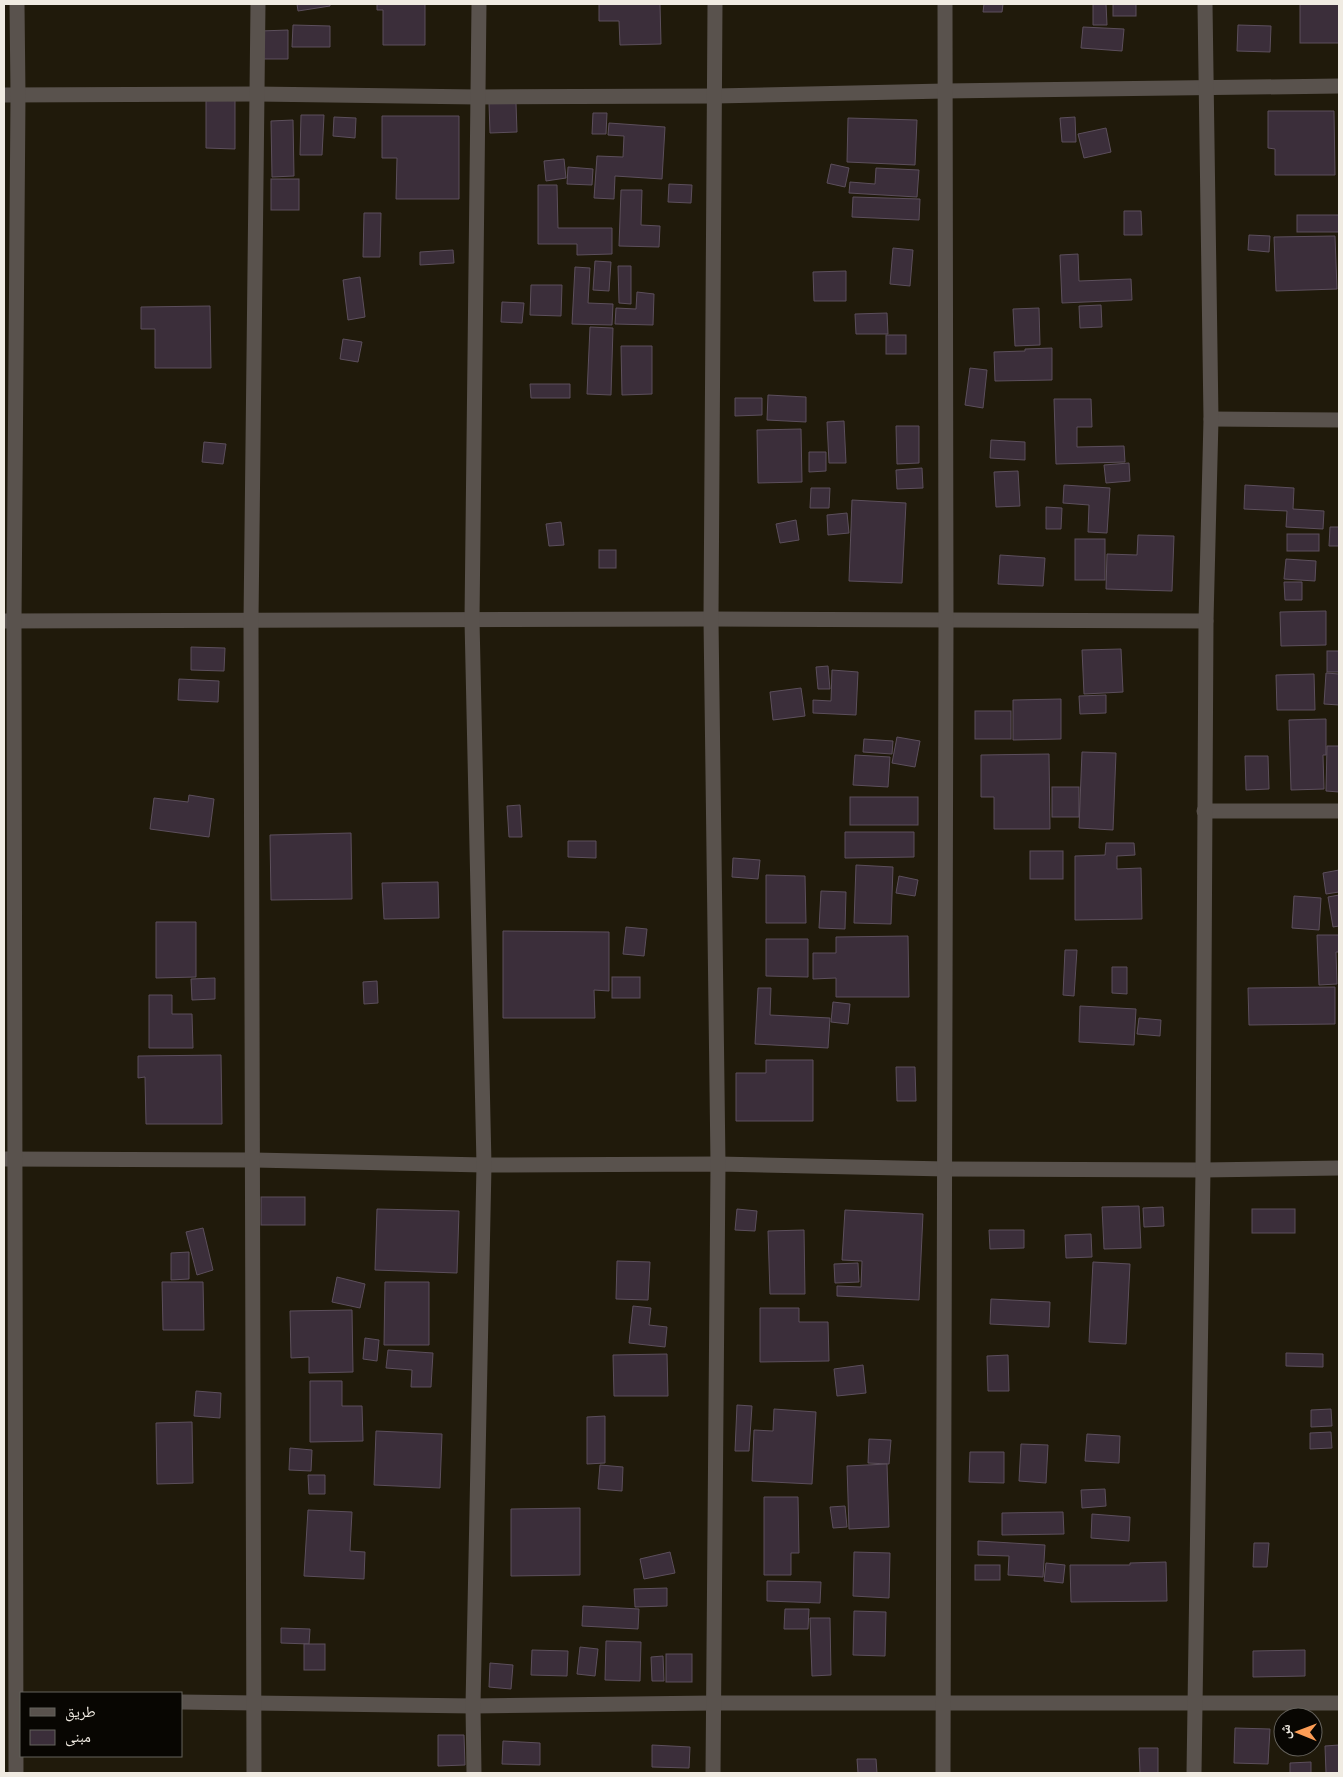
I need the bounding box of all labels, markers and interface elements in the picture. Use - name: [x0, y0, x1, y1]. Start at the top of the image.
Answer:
- legend: [20, 1692, 182, 1757]
- text: طريق: [65, 1703, 96, 1722]
- north arrow: [1273, 1707, 1323, 1757]
- text: ش: [1277, 1724, 1294, 1739]
- text: مبنى: [65, 1728, 91, 1747]

